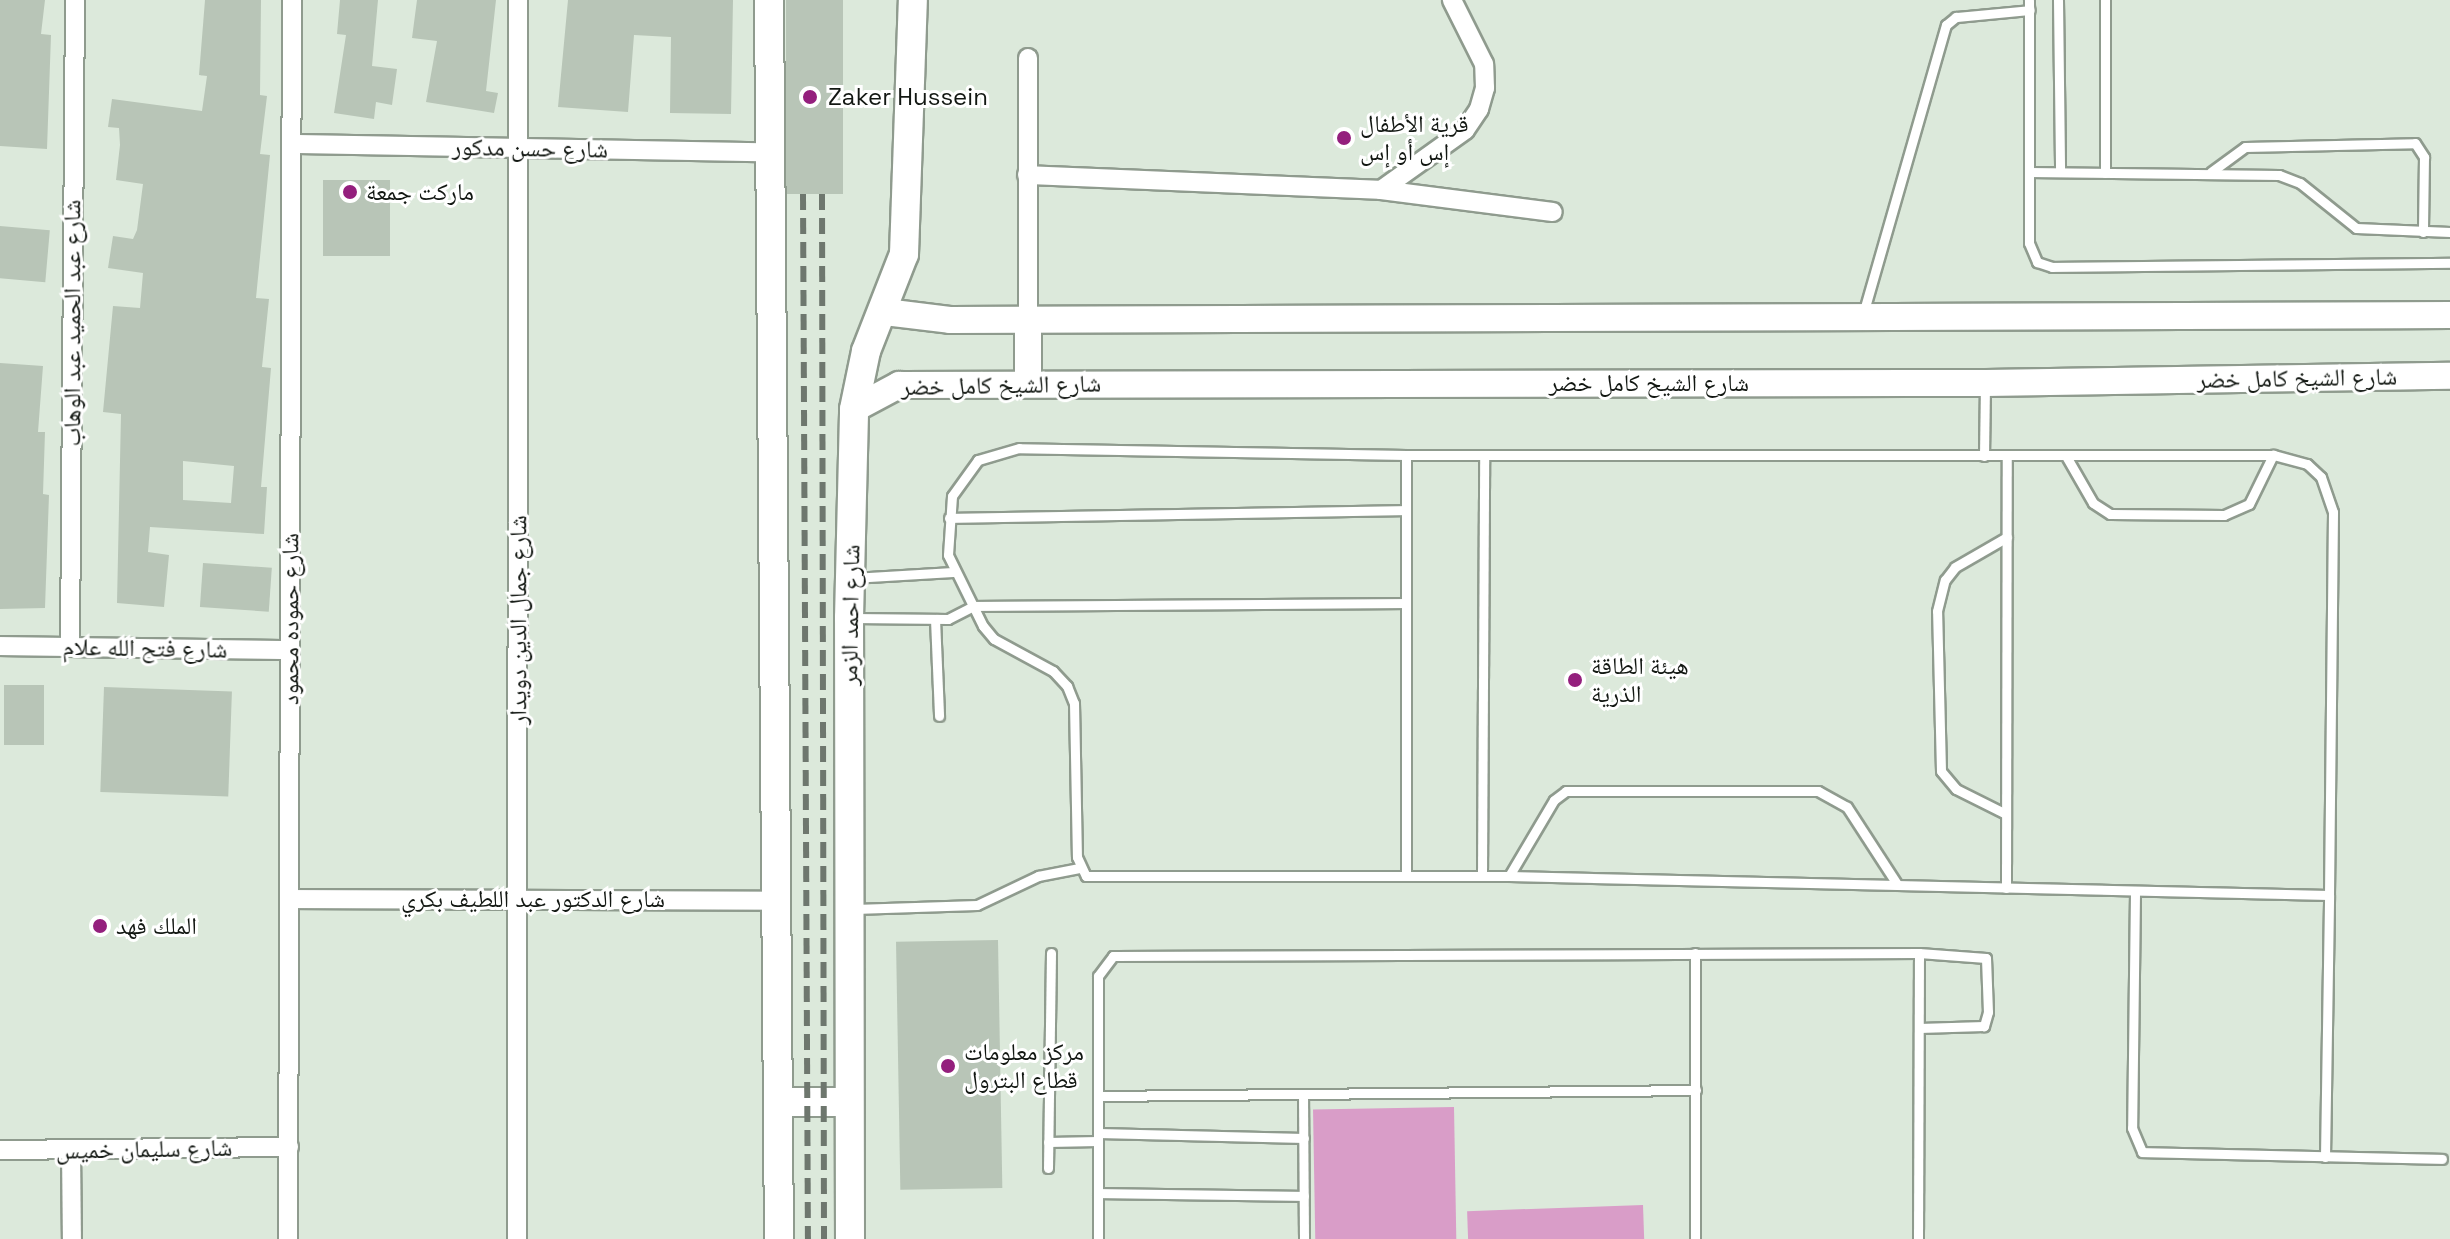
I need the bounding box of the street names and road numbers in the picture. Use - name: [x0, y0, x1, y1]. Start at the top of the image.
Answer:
- street label: شارع حسن مدكور: [452, 132, 608, 164]
- street label: شارع عبد الحميد عبد الوهاب: [58, 200, 86, 446]
- street label: شارع الشيخ كامل خضر: [2197, 362, 2397, 394]
- street label: شارع الشيخ كامل خضر: [901, 369, 1101, 401]
- street label: شارع الشيخ كامل خضر: [1549, 369, 1749, 397]
- street label: شارع جمال الدين دويدار: [504, 515, 532, 725]
- street label: شارع حموده محمود: [276, 533, 304, 705]
- street label: شارع احمد الزمر: [834, 544, 866, 686]
- street label: شارع فتح الله علام: [62, 632, 228, 664]
- street label: شارع الدكتور عبد اللطيف بكري: [401, 885, 665, 913]
- street label: شارع سليمان خميس: [55, 1133, 233, 1165]

